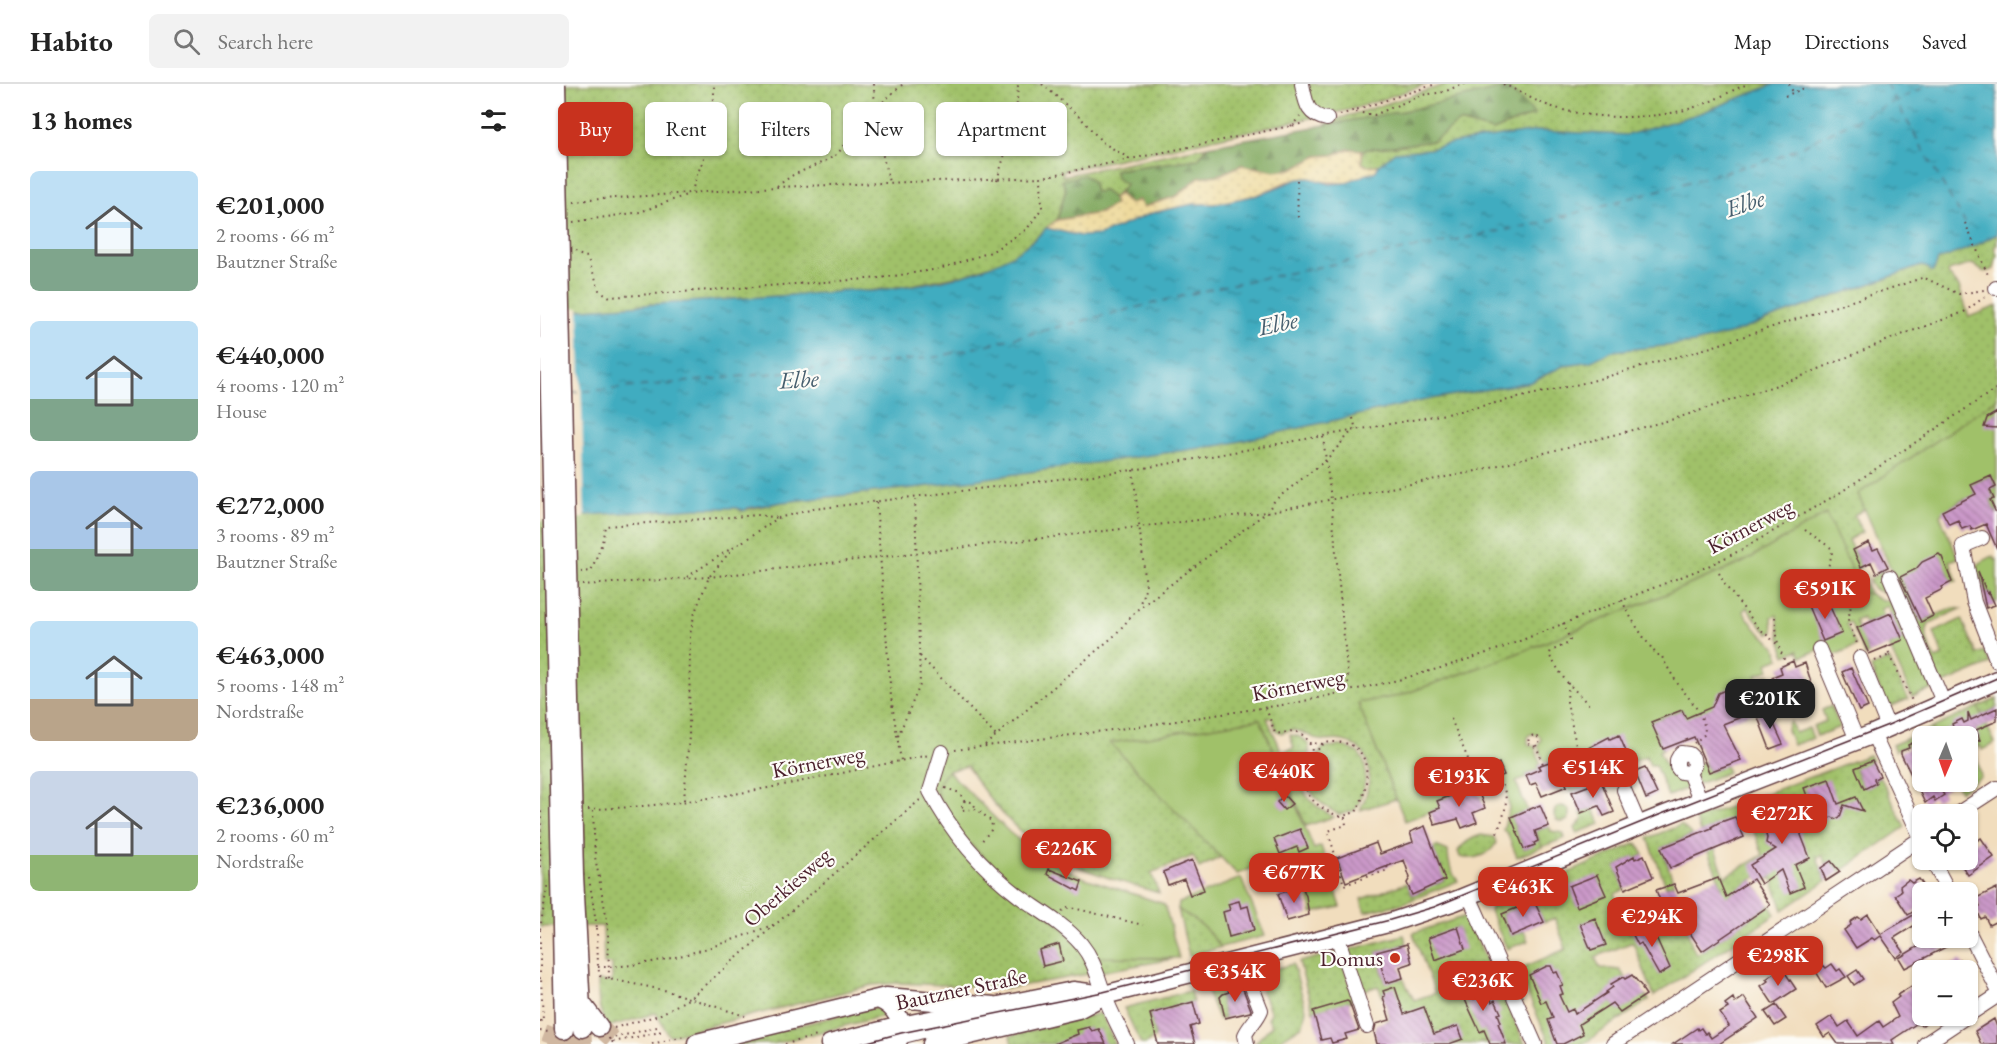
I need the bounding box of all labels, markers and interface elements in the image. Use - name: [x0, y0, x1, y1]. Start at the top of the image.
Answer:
- search box: [149, 14, 569, 68]
- text: Habito: [30, 23, 113, 59]
- icon: search: [170, 25, 203, 58]
- text: Search here: [218, 27, 313, 56]
- text: Map: [1734, 28, 1771, 55]
- text: Directions: [1804, 28, 1889, 55]
- text: Saved: [1922, 28, 1967, 55]
- chip: Buy: [558, 102, 633, 156]
- chip: Rent: [645, 102, 727, 156]
- chip: Filters: [739, 102, 831, 156]
- chip: New: [843, 102, 924, 156]
- chip: Apartment: [936, 102, 1067, 156]
- text: 13 homes: [30, 103, 132, 137]
- icon: filters: [477, 104, 510, 137]
- water label: Elbe: [1721, 182, 1769, 224]
- text: €201,000: [216, 188, 324, 222]
- icon: home: [78, 195, 150, 267]
- text: 2 rooms · 66 m²: [216, 222, 335, 248]
- text: Bautzner Straße: [216, 248, 337, 274]
- water label: Elbe: [1255, 304, 1301, 342]
- text: €440,000: [216, 338, 324, 372]
- icon: home: [78, 345, 150, 417]
- water label: Elbe: [777, 362, 820, 396]
- text: 4 rooms · 120 m²: [216, 372, 344, 398]
- text: House: [216, 398, 267, 424]
- text: €272,000: [216, 488, 324, 522]
- street label: Körnerweg: [1702, 491, 1798, 561]
- icon: home: [78, 495, 150, 567]
- text: 3 rooms · 89 m²: [216, 522, 335, 548]
- text: Bautzner Straße: [216, 548, 337, 574]
- pin: €591K: [1783, 569, 1867, 620]
- text: €591K: [1794, 575, 1856, 601]
- text: €463,000: [216, 638, 324, 672]
- icon: home: [78, 645, 150, 717]
- street label: Körnerweg: [1249, 662, 1347, 708]
- text: 5 rooms · 148 m²: [216, 672, 344, 698]
- pin: €201K: [1728, 679, 1812, 730]
- text: €201K: [1739, 685, 1801, 711]
- text: Nordstraße: [216, 698, 304, 724]
- north arrow: [1912, 726, 1978, 792]
- map controls: [1912, 726, 1978, 1026]
- street label: Körnerweg: [769, 739, 867, 785]
- pin: €514K: [1551, 748, 1635, 799]
- pin: €440K: [1242, 752, 1326, 803]
- text: €514K: [1562, 754, 1624, 780]
- pin: €193K: [1417, 757, 1501, 808]
- text: €440K: [1253, 758, 1315, 784]
- text: €193K: [1428, 763, 1490, 789]
- text: €236,000: [216, 788, 324, 822]
- pin: €272K: [1740, 794, 1824, 845]
- icon: home: [78, 795, 150, 867]
- text: €272K: [1751, 800, 1813, 826]
- button: locate: [1912, 804, 1978, 870]
- text: 2 rooms · 60 m²: [216, 822, 335, 848]
- pin: €226K: [1024, 829, 1108, 880]
- text: €226K: [1035, 835, 1097, 861]
- street label: Oberkiesweg: [737, 840, 838, 933]
- text: Nordstraße: [216, 848, 304, 874]
- pin: €677K: [1252, 853, 1336, 904]
- text: €677K: [1263, 859, 1325, 885]
- pin: €463K: [1481, 867, 1565, 918]
- text: €463K: [1492, 873, 1554, 899]
- button: +: [1912, 882, 1978, 948]
- pin: €294K: [1610, 897, 1694, 948]
- text: €294K: [1621, 903, 1683, 929]
- pin: €298K: [1736, 936, 1820, 987]
- text: €298K: [1747, 942, 1809, 968]
- place label: Domus: [1320, 944, 1383, 973]
- marker: Domus: [1388, 951, 1402, 965]
- pin: €354K: [1193, 952, 1277, 1003]
- text: €354K: [1204, 958, 1266, 984]
- button: −: [1912, 960, 1978, 1026]
- street label: Bautzner Straße: [893, 961, 1030, 1017]
- pin: €236K: [1441, 961, 1525, 1012]
- text: €236K: [1452, 967, 1514, 993]

